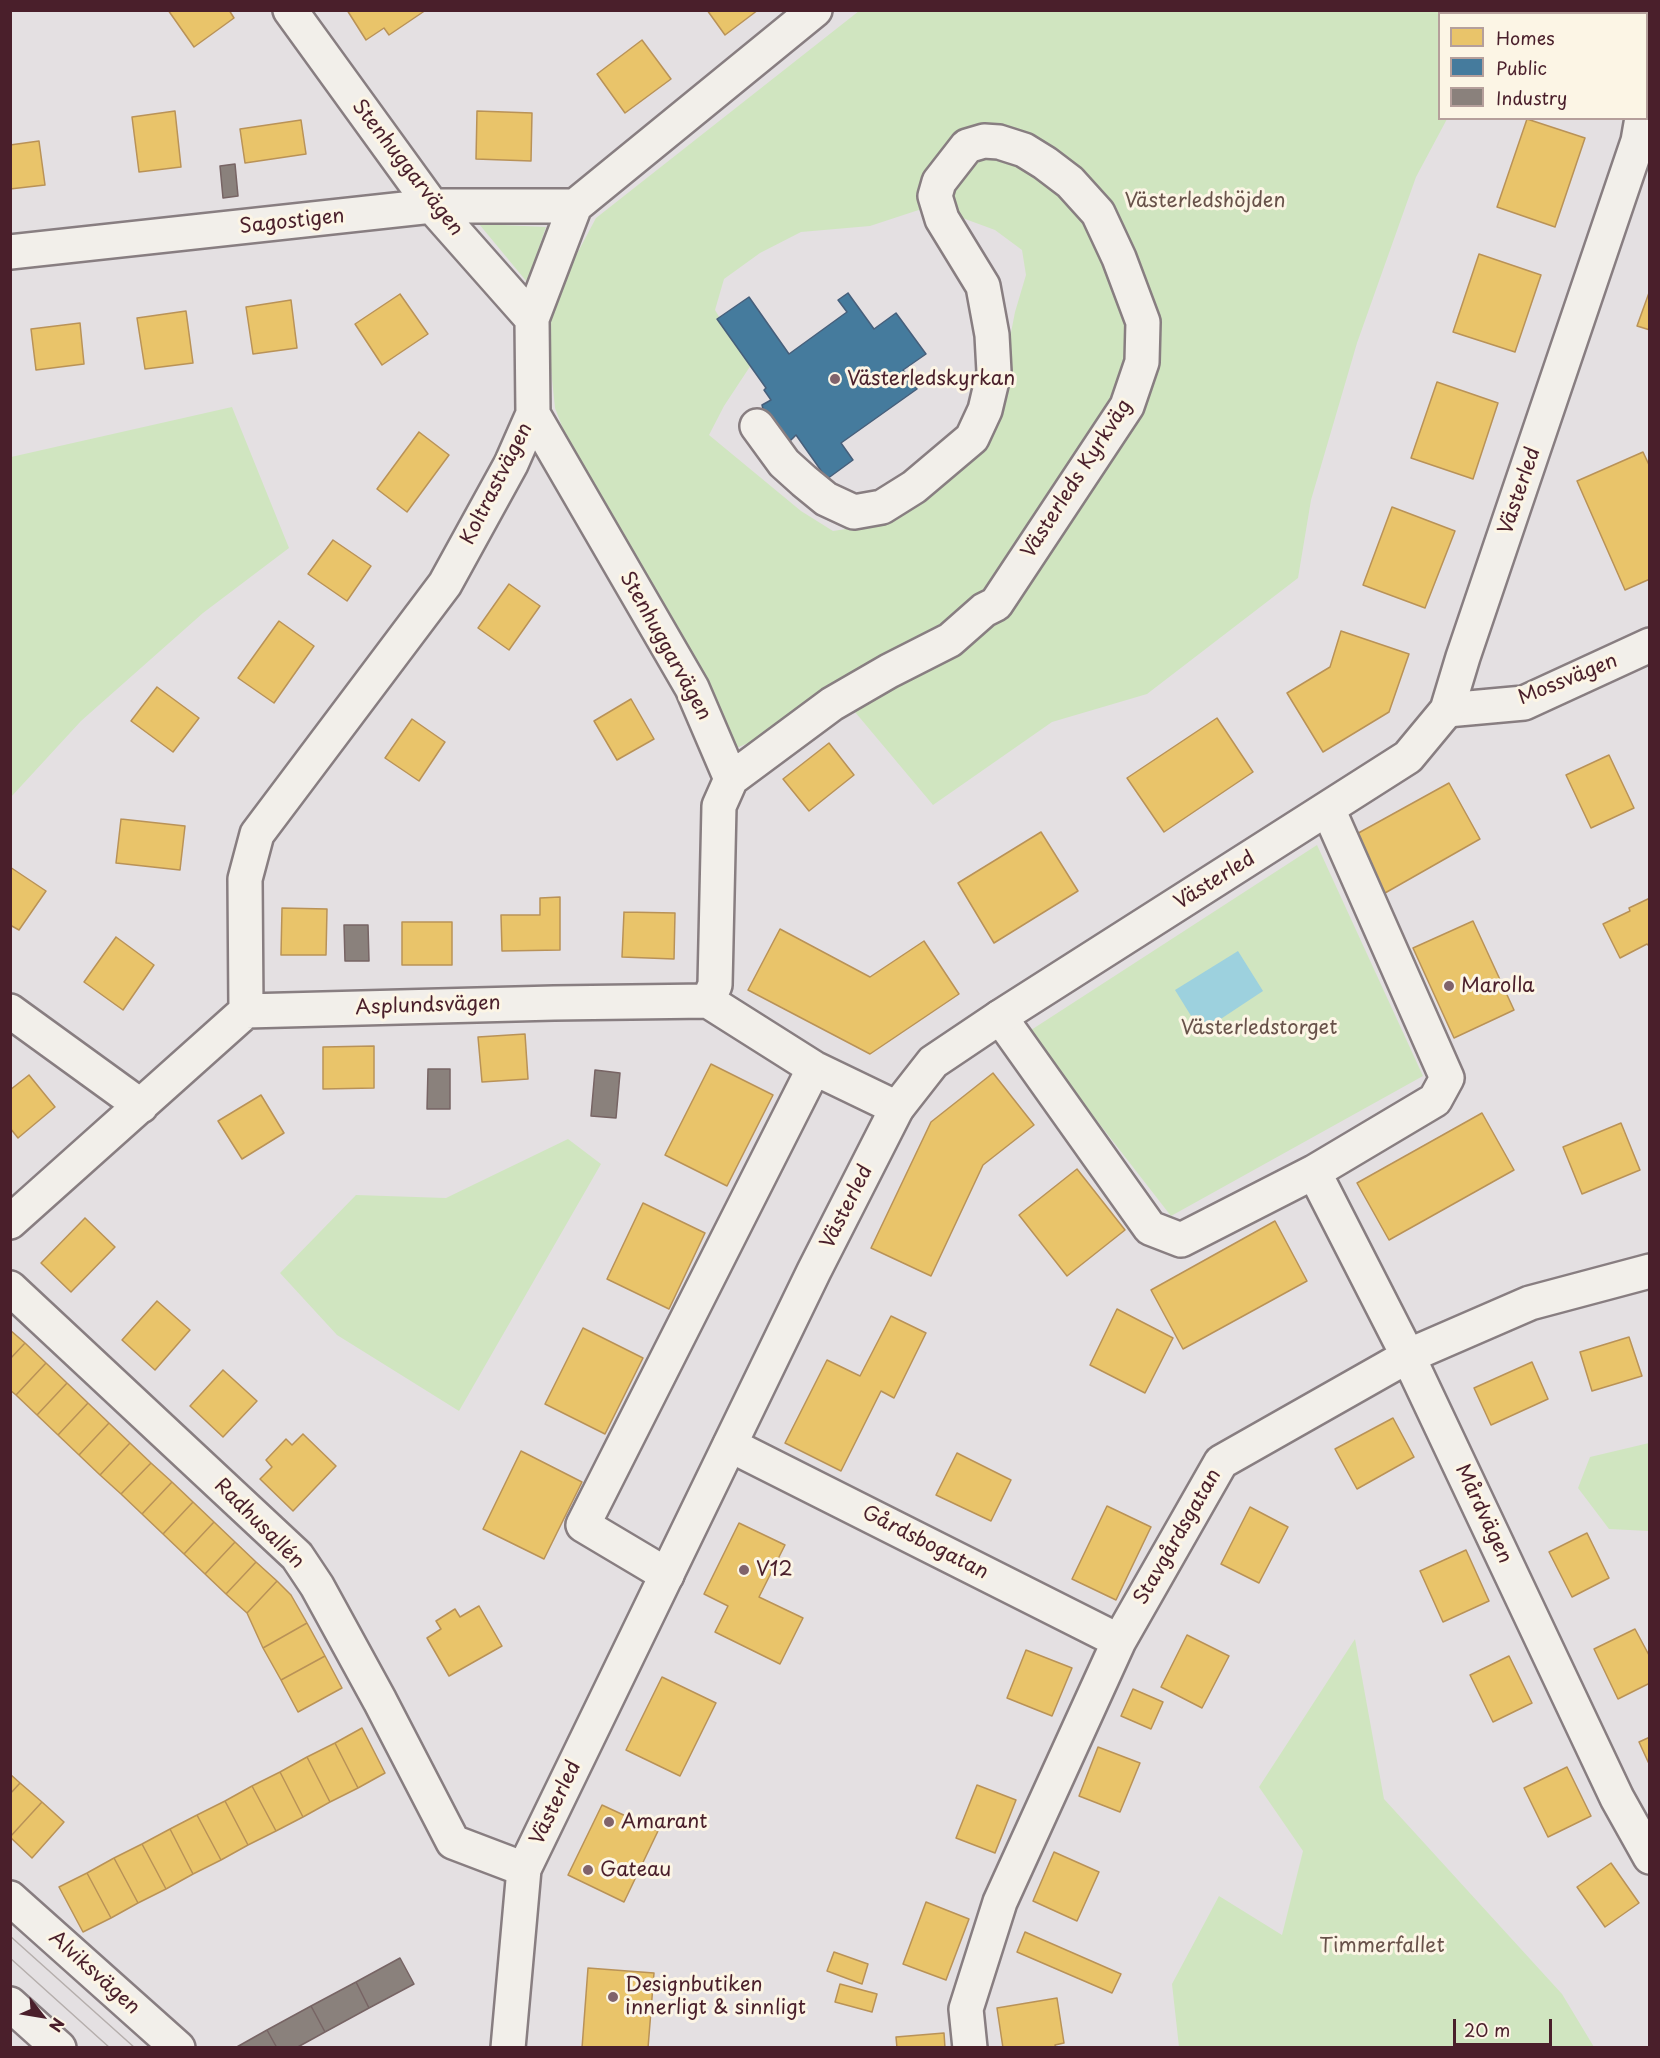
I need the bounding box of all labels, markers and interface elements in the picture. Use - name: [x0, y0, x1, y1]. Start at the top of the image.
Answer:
- legend: [1438, 12, 1648, 120]
- text: Homes: [1496, 24, 1554, 51]
- text: Public: [1496, 54, 1547, 81]
- text: Industry: [1496, 84, 1567, 111]
- street label: Stenhuggarvägen: [346, 95, 468, 241]
- park label: Västerledshöjden: [1125, 189, 1285, 213]
- street label: Sagostigen: [238, 205, 346, 239]
- place label: Västerledskyrkan: [847, 367, 1015, 391]
- marker: Västerledskyrkan: [828, 372, 842, 386]
- street label: Västerleds Kyrkväg: [1017, 395, 1137, 563]
- street label: Koltrastvägen: [456, 419, 538, 549]
- street label: Västerled: [1494, 444, 1546, 538]
- street label: Stenhuggarvägen: [614, 567, 716, 725]
- street label: Mossvägen: [1515, 649, 1621, 711]
- street label: Västerled: [1170, 847, 1260, 915]
- place label: Marolla: [1461, 974, 1534, 998]
- marker: Marolla: [1442, 979, 1456, 993]
- street label: Asplundsvägen: [355, 991, 501, 1021]
- park label: Västerledstorget: [1181, 1016, 1337, 1040]
- street label: Västerled: [816, 1161, 878, 1253]
- street label: Mårdvägen: [1450, 1461, 1516, 1567]
- street label: Stavgårdsgatan: [1129, 1465, 1227, 1609]
- street label: Radhusallén: [209, 1474, 309, 1574]
- street label: Gårdsbogatan: [858, 1501, 992, 1585]
- place label: V12: [756, 1558, 793, 1582]
- marker: V12: [737, 1563, 751, 1577]
- street label: Västerled: [525, 1757, 587, 1849]
- place label: Amarant: [621, 1810, 707, 1834]
- marker: Amarant: [602, 1815, 616, 1829]
- place label: Gateau: [600, 1858, 671, 1882]
- marker: Gateau: [581, 1863, 595, 1877]
- street label: Alviksvägen: [44, 1926, 144, 2020]
- park label: Timmerfallet: [1319, 1934, 1445, 1958]
- place label: Designbutiken innerligt & sinnligt: [625, 1973, 806, 2020]
- north arrow: [12, 1986, 72, 2046]
- marker: Designbutiken innerligt & sinnligt: [606, 1990, 620, 2004]
- scale bar: [1456, 2007, 1555, 2045]
- text: N: [44, 2014, 71, 2037]
- text: 20 m: [1464, 2016, 1510, 2043]

